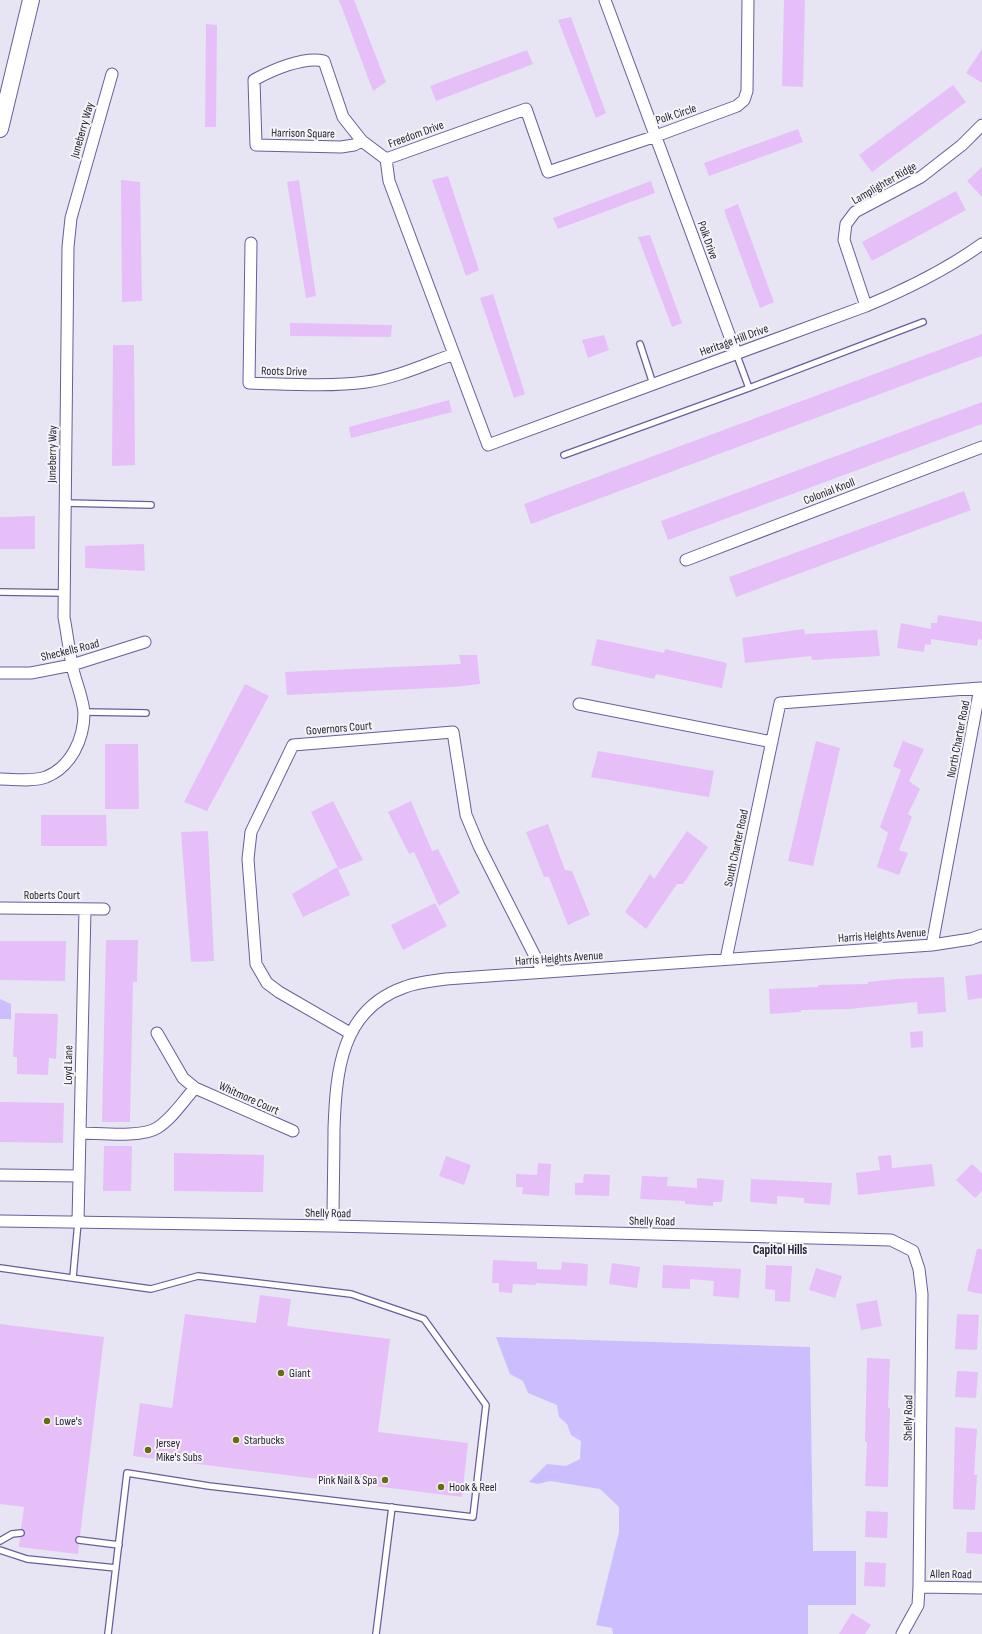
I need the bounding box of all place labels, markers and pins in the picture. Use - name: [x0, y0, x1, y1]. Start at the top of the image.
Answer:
- place label: Giant: [289, 1366, 311, 1381]
- marker: Giant: [276, 1368, 286, 1378]
- place label: Lowe's: [55, 1414, 82, 1429]
- marker: Lowe's: [42, 1416, 52, 1426]
- place label: Starbucks: [244, 1433, 284, 1448]
- marker: Starbucks: [231, 1435, 241, 1445]
- place label: Jersey Mike's Subs: [155, 1436, 202, 1465]
- marker: Jersey Mike's Subs: [143, 1445, 153, 1455]
- place label: Pink Nail & Spa: [318, 1473, 377, 1488]
- marker: Pink Nail & Spa: [380, 1475, 390, 1485]
- place label: Hook & Reel: [449, 1480, 497, 1495]
- marker: Hook & Reel: [436, 1482, 446, 1492]

